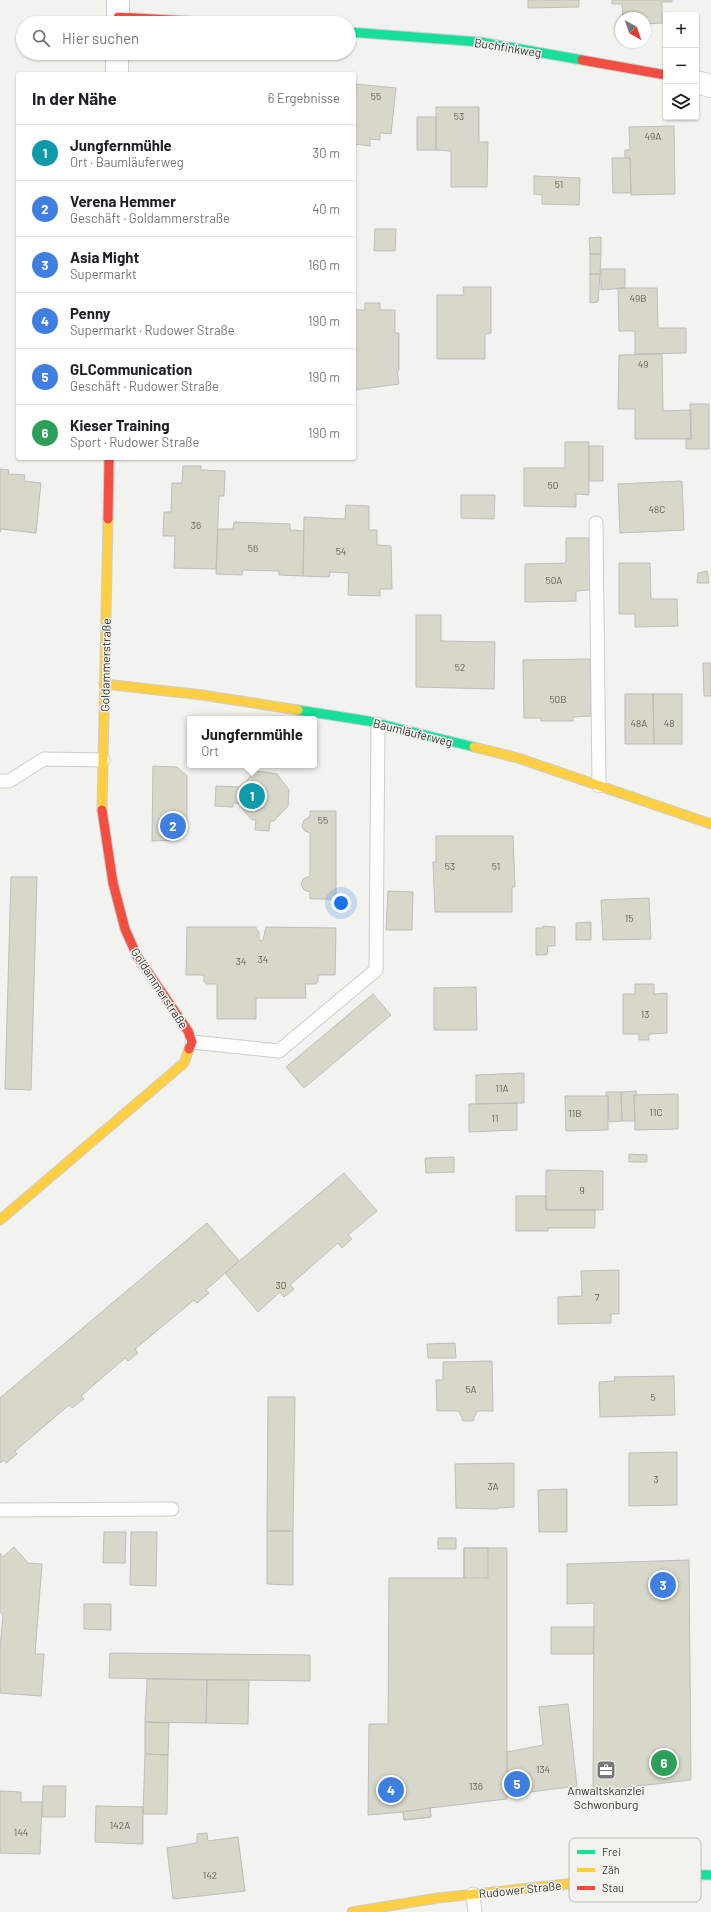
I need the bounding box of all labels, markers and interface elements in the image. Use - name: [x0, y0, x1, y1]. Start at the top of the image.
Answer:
- north arrow: [615, 12, 651, 48]
- map controls: [663, 12, 699, 120]
- button: +: [663, 12, 699, 48]
- search box: [16, 16, 356, 60]
- icon: search: [30, 27, 52, 49]
- text: Hier suchen: [62, 29, 139, 47]
- street label: Buchfinkweg: [474, 35, 542, 59]
- button: −: [663, 48, 699, 84]
- button: layers: [663, 84, 699, 120]
- text: In der Nähe: [32, 88, 117, 108]
- text: 6 Ergebnisse: [268, 90, 340, 106]
- house number: 55: [371, 90, 381, 102]
- house number: 53: [454, 110, 464, 122]
- house number: 49A: [645, 130, 661, 142]
- text: Jungfernmühle: [70, 136, 172, 154]
- text: 1: [43, 145, 47, 161]
- text: 30 m: [313, 145, 340, 161]
- text: Ort · Baumläuferweg: [70, 154, 184, 170]
- house number: 51: [555, 178, 563, 190]
- text: Verena Hemmer: [70, 192, 176, 210]
- text: 2: [41, 201, 49, 217]
- text: 40 m: [312, 201, 340, 217]
- text: Geschäft · Goldammerstraße: [70, 210, 230, 226]
- text: Asia Might: [70, 248, 139, 266]
- text: 3: [41, 257, 49, 273]
- text: 160 m: [308, 257, 340, 273]
- text: Supermarkt: [70, 266, 137, 282]
- house number: 49B: [630, 292, 647, 304]
- text: Penny: [70, 304, 110, 322]
- text: 4: [41, 313, 49, 329]
- text: 190 m: [308, 313, 340, 329]
- text: Supermarkt · Rudower Straße: [70, 322, 235, 338]
- house number: 49: [638, 358, 648, 370]
- text: GLCommunication: [70, 360, 192, 378]
- text: 5: [41, 369, 49, 385]
- text: 190 m: [308, 369, 340, 385]
- text: Geschäft · Rudower Straße: [70, 378, 219, 394]
- text: Kieser Training: [70, 416, 170, 434]
- text: 6: [42, 425, 48, 441]
- text: 190 m: [308, 425, 340, 441]
- text: Sport · Rudower Straße: [70, 434, 199, 450]
- house number: 50: [548, 479, 558, 491]
- house number: 48C: [649, 503, 665, 515]
- house number: 36: [191, 519, 201, 531]
- house number: 56: [248, 542, 258, 554]
- house number: 54: [336, 545, 346, 557]
- house number: 50A: [546, 574, 562, 586]
- street label: Goldammerstraße: [97, 618, 113, 712]
- house number: 52: [455, 661, 465, 673]
- house number: 50B: [549, 693, 567, 705]
- street label: Baumläuferweg: [372, 715, 454, 749]
- popup: [187, 716, 317, 768]
- house number: 48A: [631, 717, 647, 729]
- house number: 48: [664, 717, 674, 729]
- text: Jungfernmühle: [201, 725, 303, 743]
- text: Ort: [201, 743, 219, 759]
- pin: 1: [239, 781, 265, 811]
- pin: 2: [160, 811, 186, 841]
- house number: 55: [318, 814, 328, 826]
- house number: 53: [445, 860, 455, 872]
- house number: 51: [492, 860, 500, 872]
- your location: [331, 893, 351, 913]
- house number: 15: [625, 912, 633, 924]
- street label: Goldammerstraße: [129, 945, 191, 1031]
- house number: 34: [258, 953, 268, 965]
- house number: 34: [236, 955, 246, 967]
- house number: 13: [641, 1008, 649, 1020]
- house number: 11A: [495, 1082, 509, 1094]
- house number: 11C: [649, 1106, 663, 1118]
- house number: 11B: [568, 1107, 582, 1119]
- house number: 11: [491, 1112, 499, 1124]
- house number: 9: [579, 1184, 585, 1196]
- house number: 30: [276, 1279, 286, 1291]
- house number: 7: [595, 1291, 600, 1303]
- house number: 5A: [465, 1383, 477, 1395]
- house number: 5: [650, 1391, 656, 1403]
- house number: 3: [653, 1473, 659, 1485]
- house number: 3A: [487, 1480, 499, 1492]
- pin: 3: [650, 1570, 676, 1600]
- pin: 6: [651, 1748, 677, 1778]
- office icon: Anwaltskanzlei Schwonburg: [595, 1759, 617, 1781]
- house number: 134: [536, 1763, 550, 1775]
- pin: 5: [504, 1769, 530, 1799]
- pin: 4: [378, 1775, 404, 1805]
- house number: 136: [469, 1780, 483, 1792]
- place label: Anwaltskanzlei Schwonburg: [567, 1783, 645, 1811]
- house number: 142A: [110, 1819, 130, 1831]
- house number: 144: [14, 1826, 28, 1838]
- legend: [569, 1838, 701, 1902]
- text: Frei: [602, 1845, 621, 1858]
- text: Zäh: [602, 1863, 620, 1876]
- house number: 142: [203, 1869, 217, 1881]
- street label: Rudower Straße: [478, 1878, 562, 1900]
- text: Stau: [602, 1881, 624, 1894]

